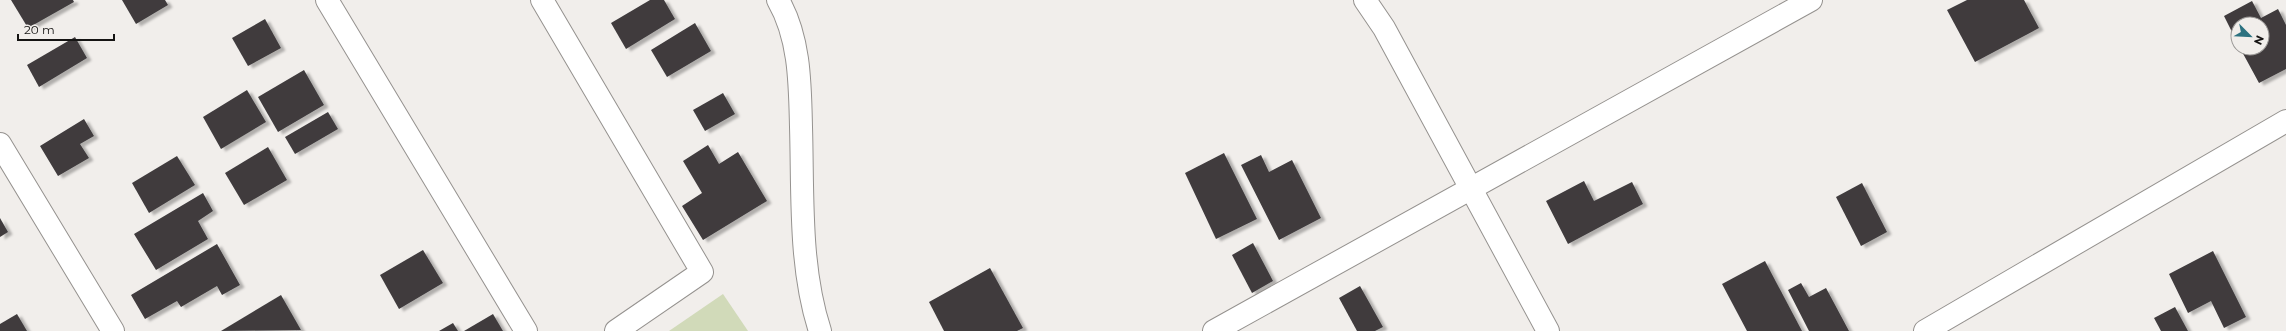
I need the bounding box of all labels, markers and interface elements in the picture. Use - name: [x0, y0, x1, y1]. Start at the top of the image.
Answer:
- scale bar: [18, 16, 114, 42]
- north arrow: [2230, 16, 2270, 56]
- text: 20 m: [24, 22, 55, 37]
- text: N: [2251, 33, 2267, 47]

